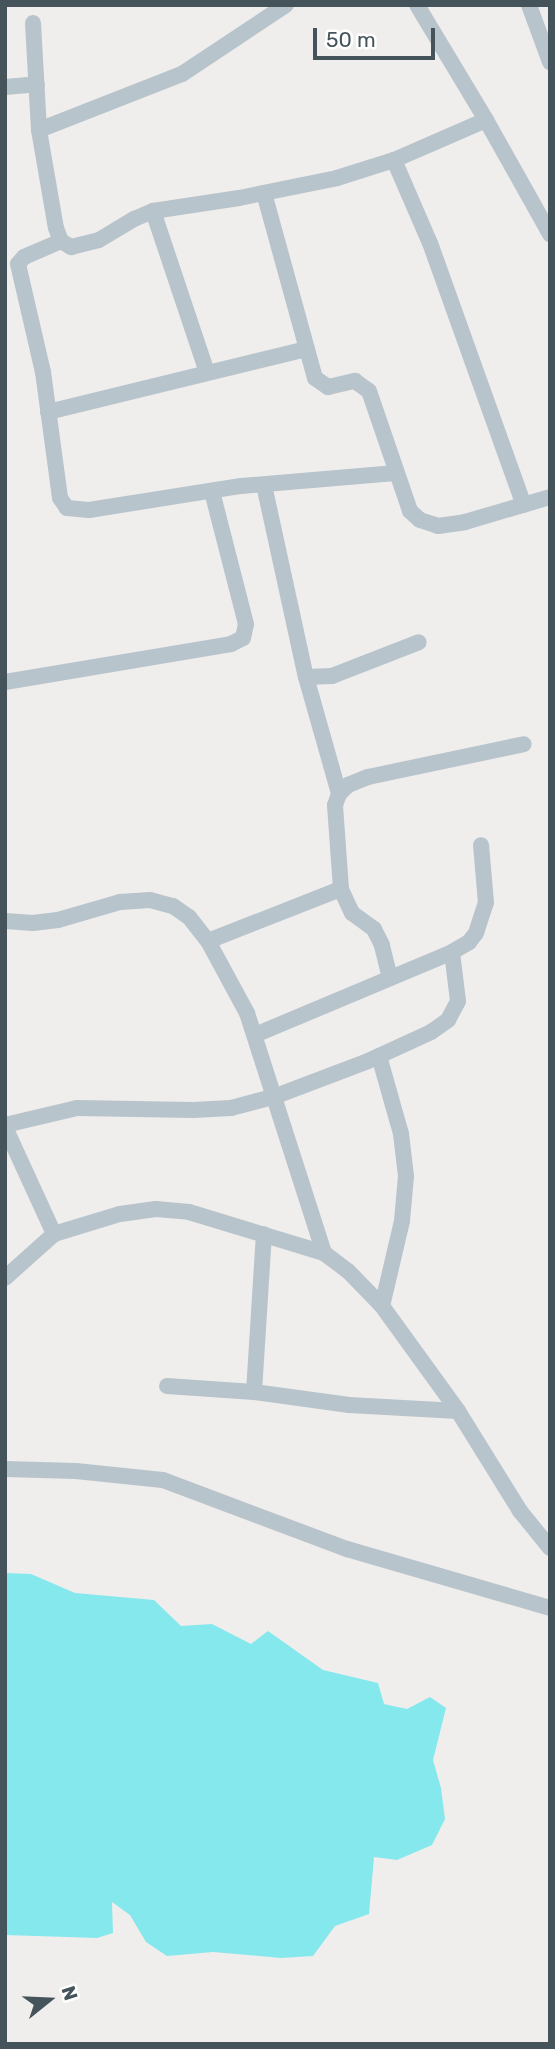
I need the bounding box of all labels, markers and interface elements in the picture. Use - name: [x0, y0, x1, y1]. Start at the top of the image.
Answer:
- scale bar: [317, 14, 440, 58]
- text: 50 m: [326, 27, 376, 52]
- north arrow: [14, 1965, 84, 2035]
- text: N: [56, 1983, 82, 2003]

